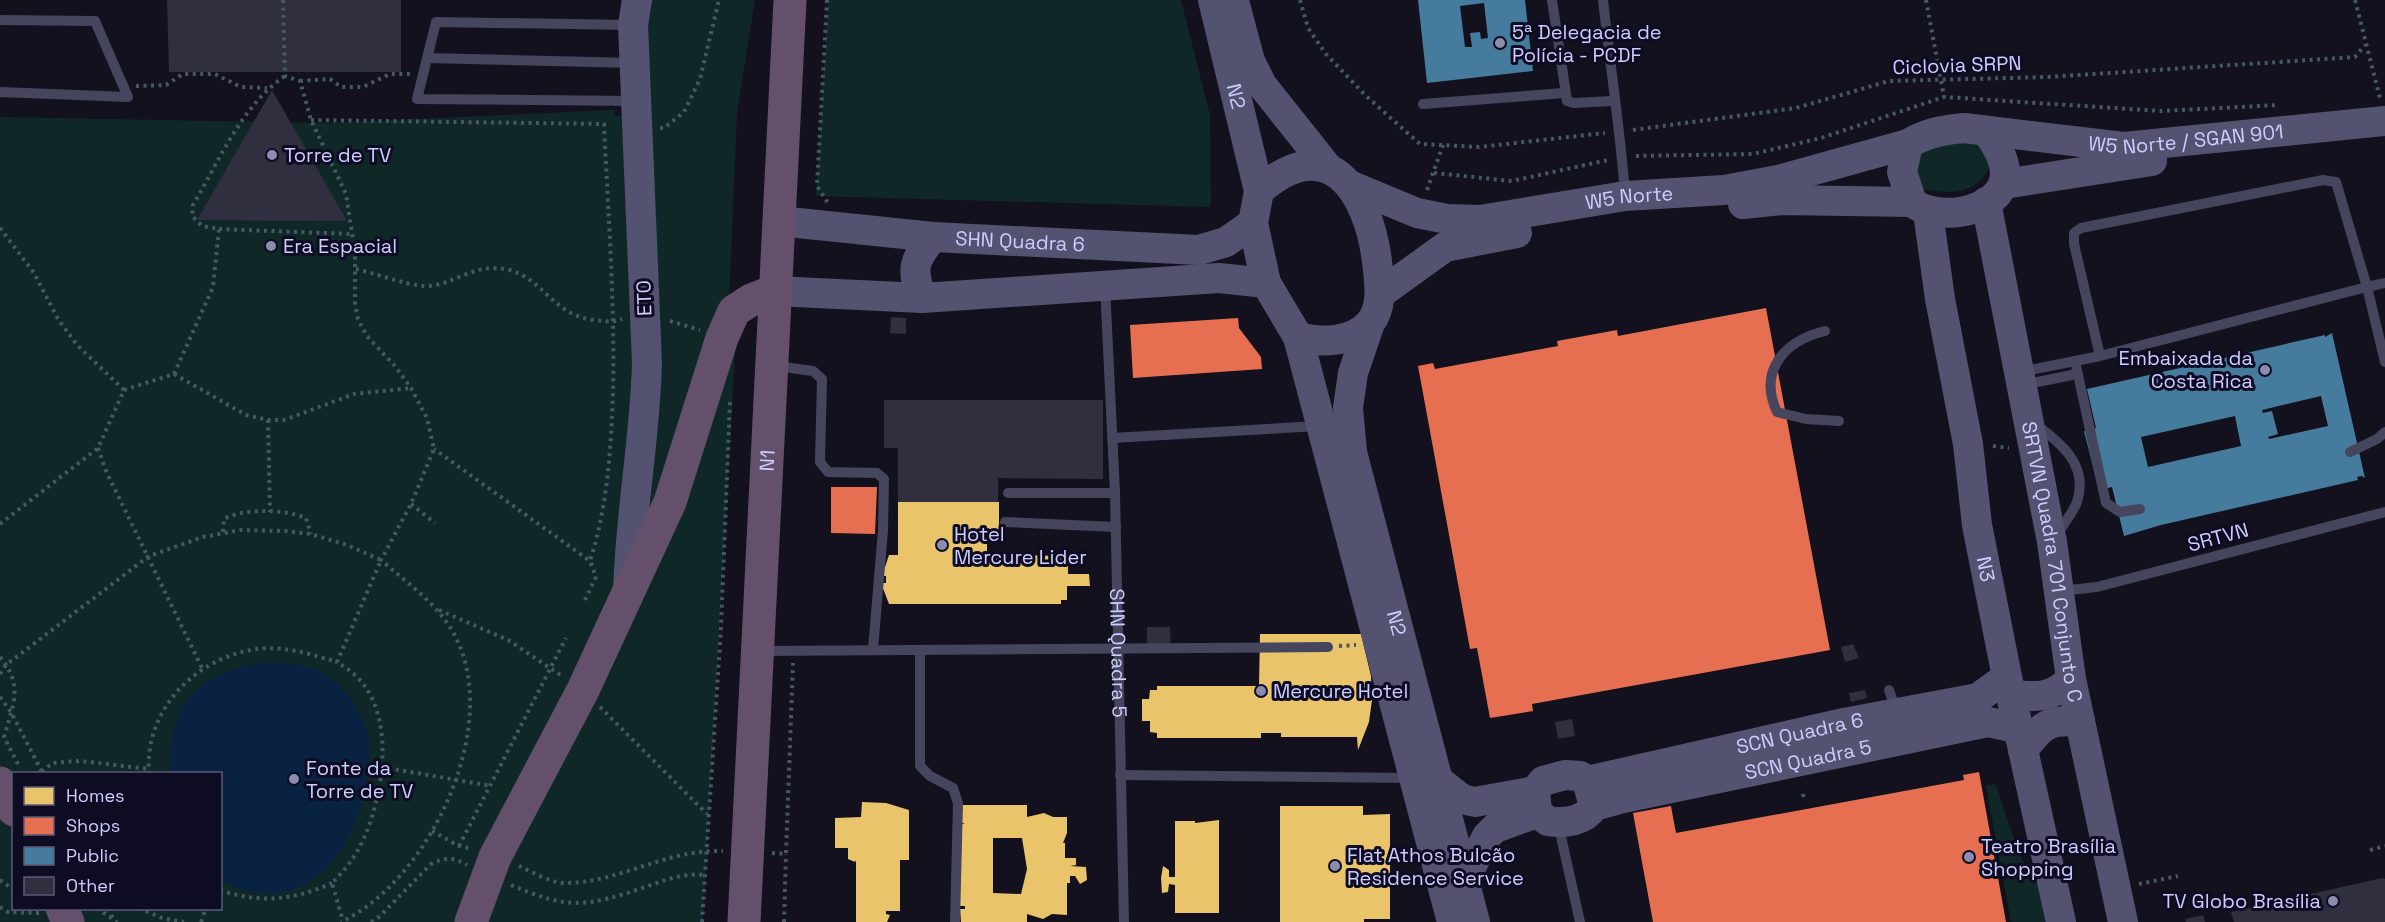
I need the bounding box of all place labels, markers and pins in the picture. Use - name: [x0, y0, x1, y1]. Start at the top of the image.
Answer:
- place label: 5ª Delegacia de Polícia - PCDF: [1512, 19, 1662, 68]
- marker: 5ª Delegacia de Polícia - PCDF: [1493, 36, 1507, 50]
- place label: Torre de TV: [284, 142, 391, 168]
- marker: Torre de TV: [265, 148, 279, 162]
- place label: Era Espacial: [283, 233, 397, 259]
- marker: Era Espacial: [264, 239, 278, 253]
- place label: Embaixada da Costa Rica: [2119, 345, 2253, 394]
- marker: Embaixada da Costa Rica: [2258, 363, 2272, 377]
- place label: Hotel Mercure Lider: [954, 521, 1087, 570]
- marker: Hotel Mercure Lider: [935, 538, 949, 552]
- place label: Mercure Hotel: [1273, 678, 1408, 704]
- marker: Mercure Hotel: [1254, 684, 1268, 698]
- place label: Fonte da Torre de TV: [306, 755, 413, 804]
- marker: Fonte da Torre de TV: [287, 772, 301, 786]
- place label: Teatro Brasília Shopping: [1981, 833, 2116, 882]
- place label: Flat Athos Bulcão Residence Service: [1347, 842, 1524, 891]
- marker: Teatro Brasília Shopping: [1962, 850, 1976, 864]
- marker: Flat Athos Bulcão Residence Service: [1328, 859, 1342, 873]
- place label: TV Globo Brasília: [2163, 888, 2321, 914]
- marker: TV Globo Brasília: [2326, 894, 2340, 908]

